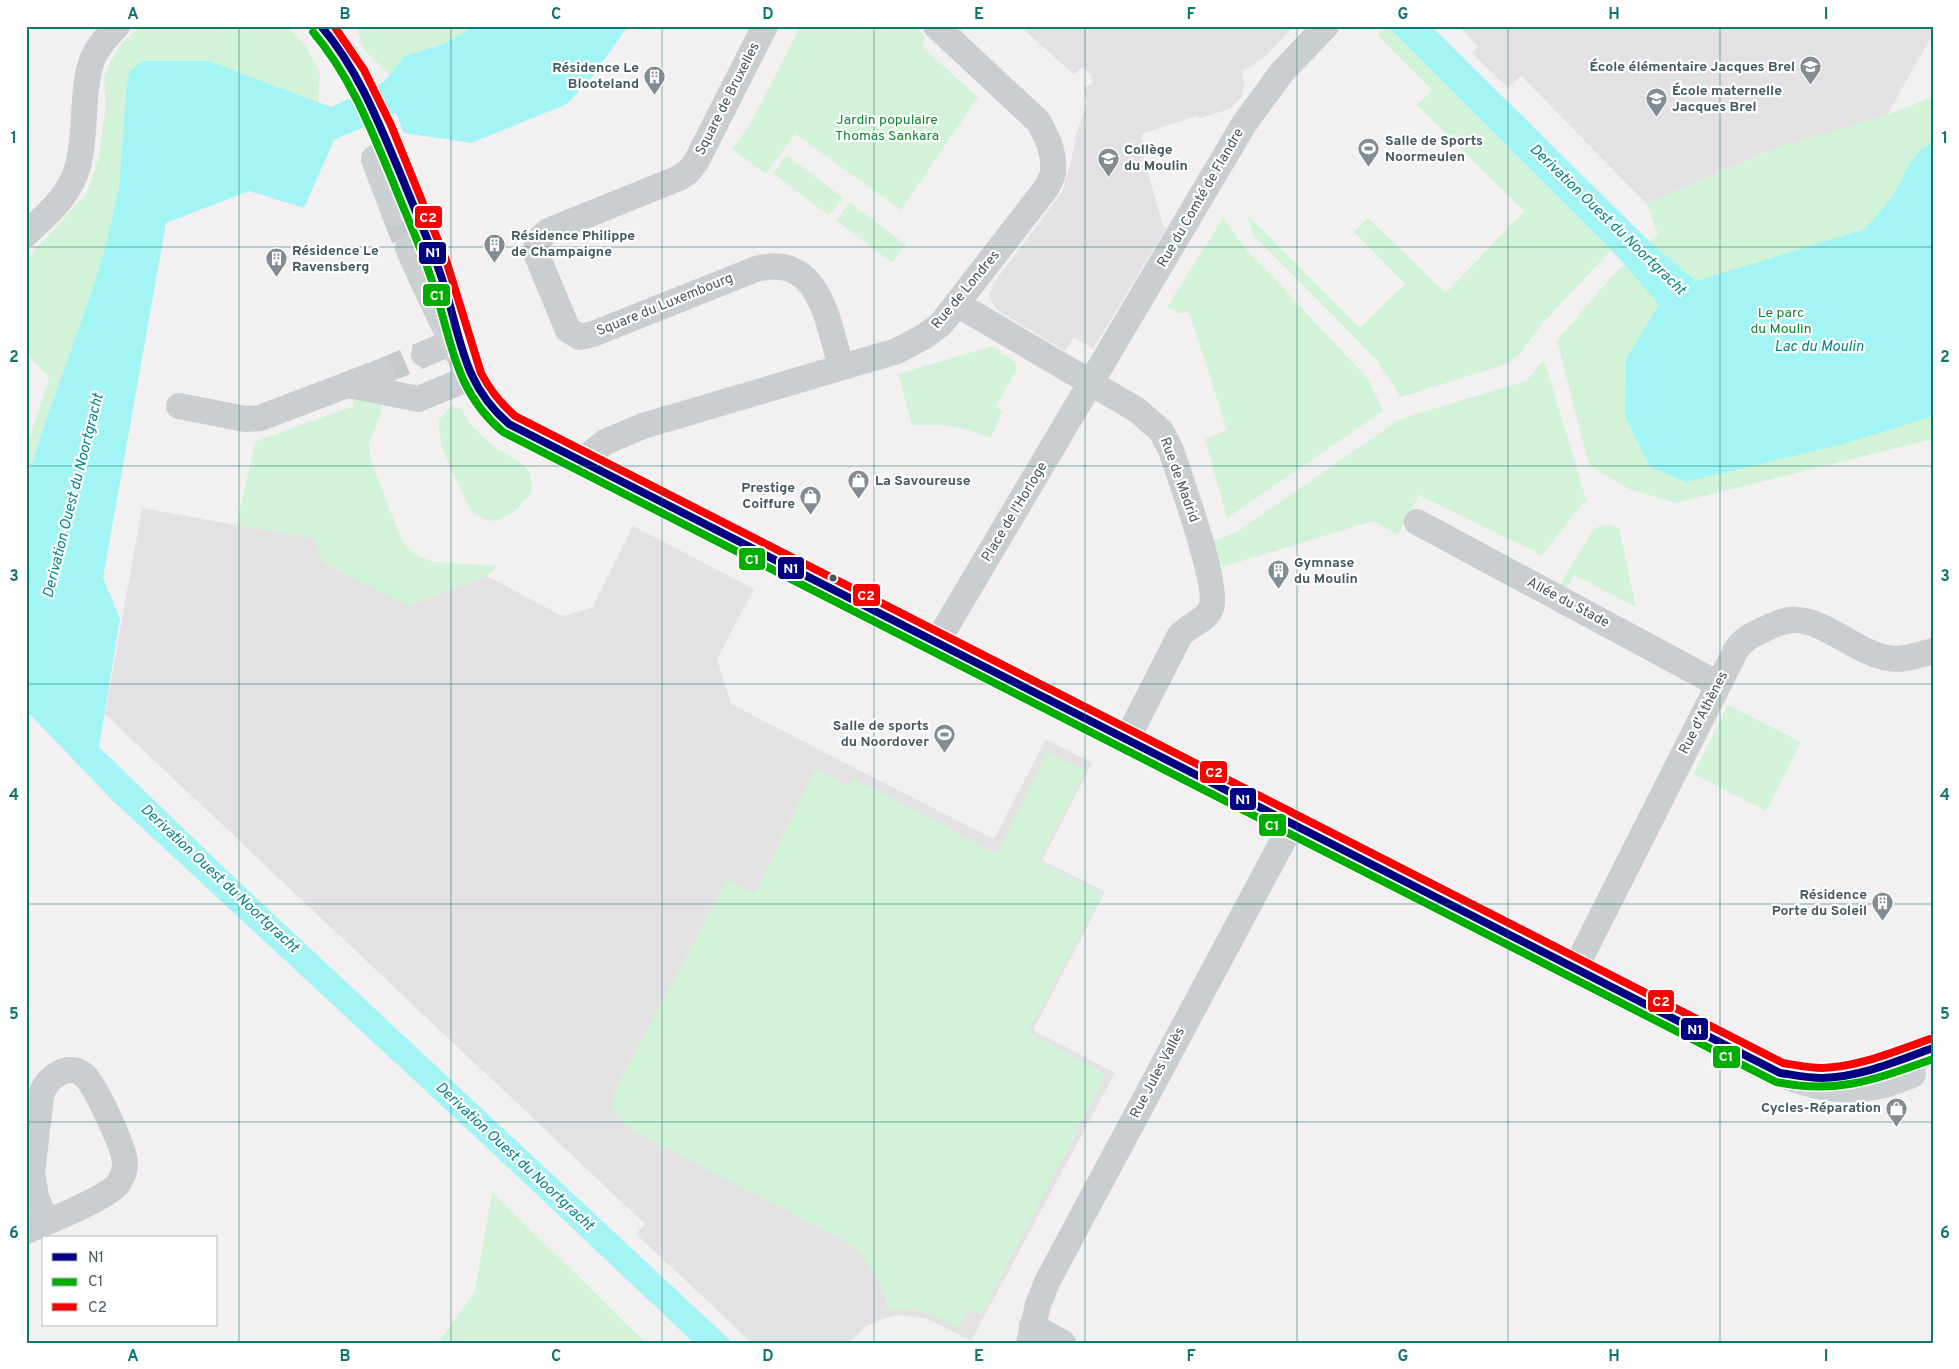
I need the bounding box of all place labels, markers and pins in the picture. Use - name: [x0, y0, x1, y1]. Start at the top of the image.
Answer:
- school or university icon: École élémentaire Jacques Brel: [1799, 55, 1823, 86]
- place label: École élémentaire Jacques Brel: [1590, 58, 1795, 76]
- place label: Résidence Le Blooteland: [552, 60, 639, 93]
- building icon: Résidence Le Blooteland: [643, 64, 667, 95]
- place label: École maternelle Jacques Brel: [1672, 82, 1782, 116]
- school or university icon: École maternelle Jacques Brel: [1644, 87, 1668, 118]
- place label: Salle de Sports Noormeulen: [1385, 133, 1483, 166]
- sports icon: Salle de Sports Noormeulen: [1357, 137, 1381, 168]
- place label: Collège du Moulin: [1124, 142, 1188, 175]
- school or university icon: Collège du Moulin: [1096, 146, 1120, 177]
- place label: Résidence Philippe de Champaigne: [511, 228, 635, 261]
- building icon: Résidence Philippe de Champaigne: [483, 232, 507, 263]
- place label: Résidence Le Ravensberg: [292, 243, 379, 276]
- building icon: Résidence Le Ravensberg: [264, 247, 288, 278]
- shop icon: La Savoureuse: [847, 469, 871, 500]
- place label: La Savoureuse: [875, 473, 971, 490]
- place label: Prestige Coiffure: [741, 480, 795, 513]
- shop icon: Prestige Coiffure: [799, 484, 823, 515]
- place label: Gymnase du Moulin: [1294, 555, 1358, 588]
- building icon: Gymnase du Moulin: [1266, 559, 1290, 590]
- unlabelled marker: [828, 573, 838, 583]
- place label: Salle de sports du Noordover: [833, 718, 929, 751]
- sports icon: Salle de sports du Noordover: [933, 722, 957, 753]
- place label: Résidence Porte du Soleil: [1772, 887, 1867, 920]
- building icon: Résidence Porte du Soleil: [1871, 891, 1895, 922]
- shop icon: Cycles-Réparation: [1885, 1096, 1909, 1127]
- place label: Cycles-Réparation: [1761, 1100, 1881, 1117]

